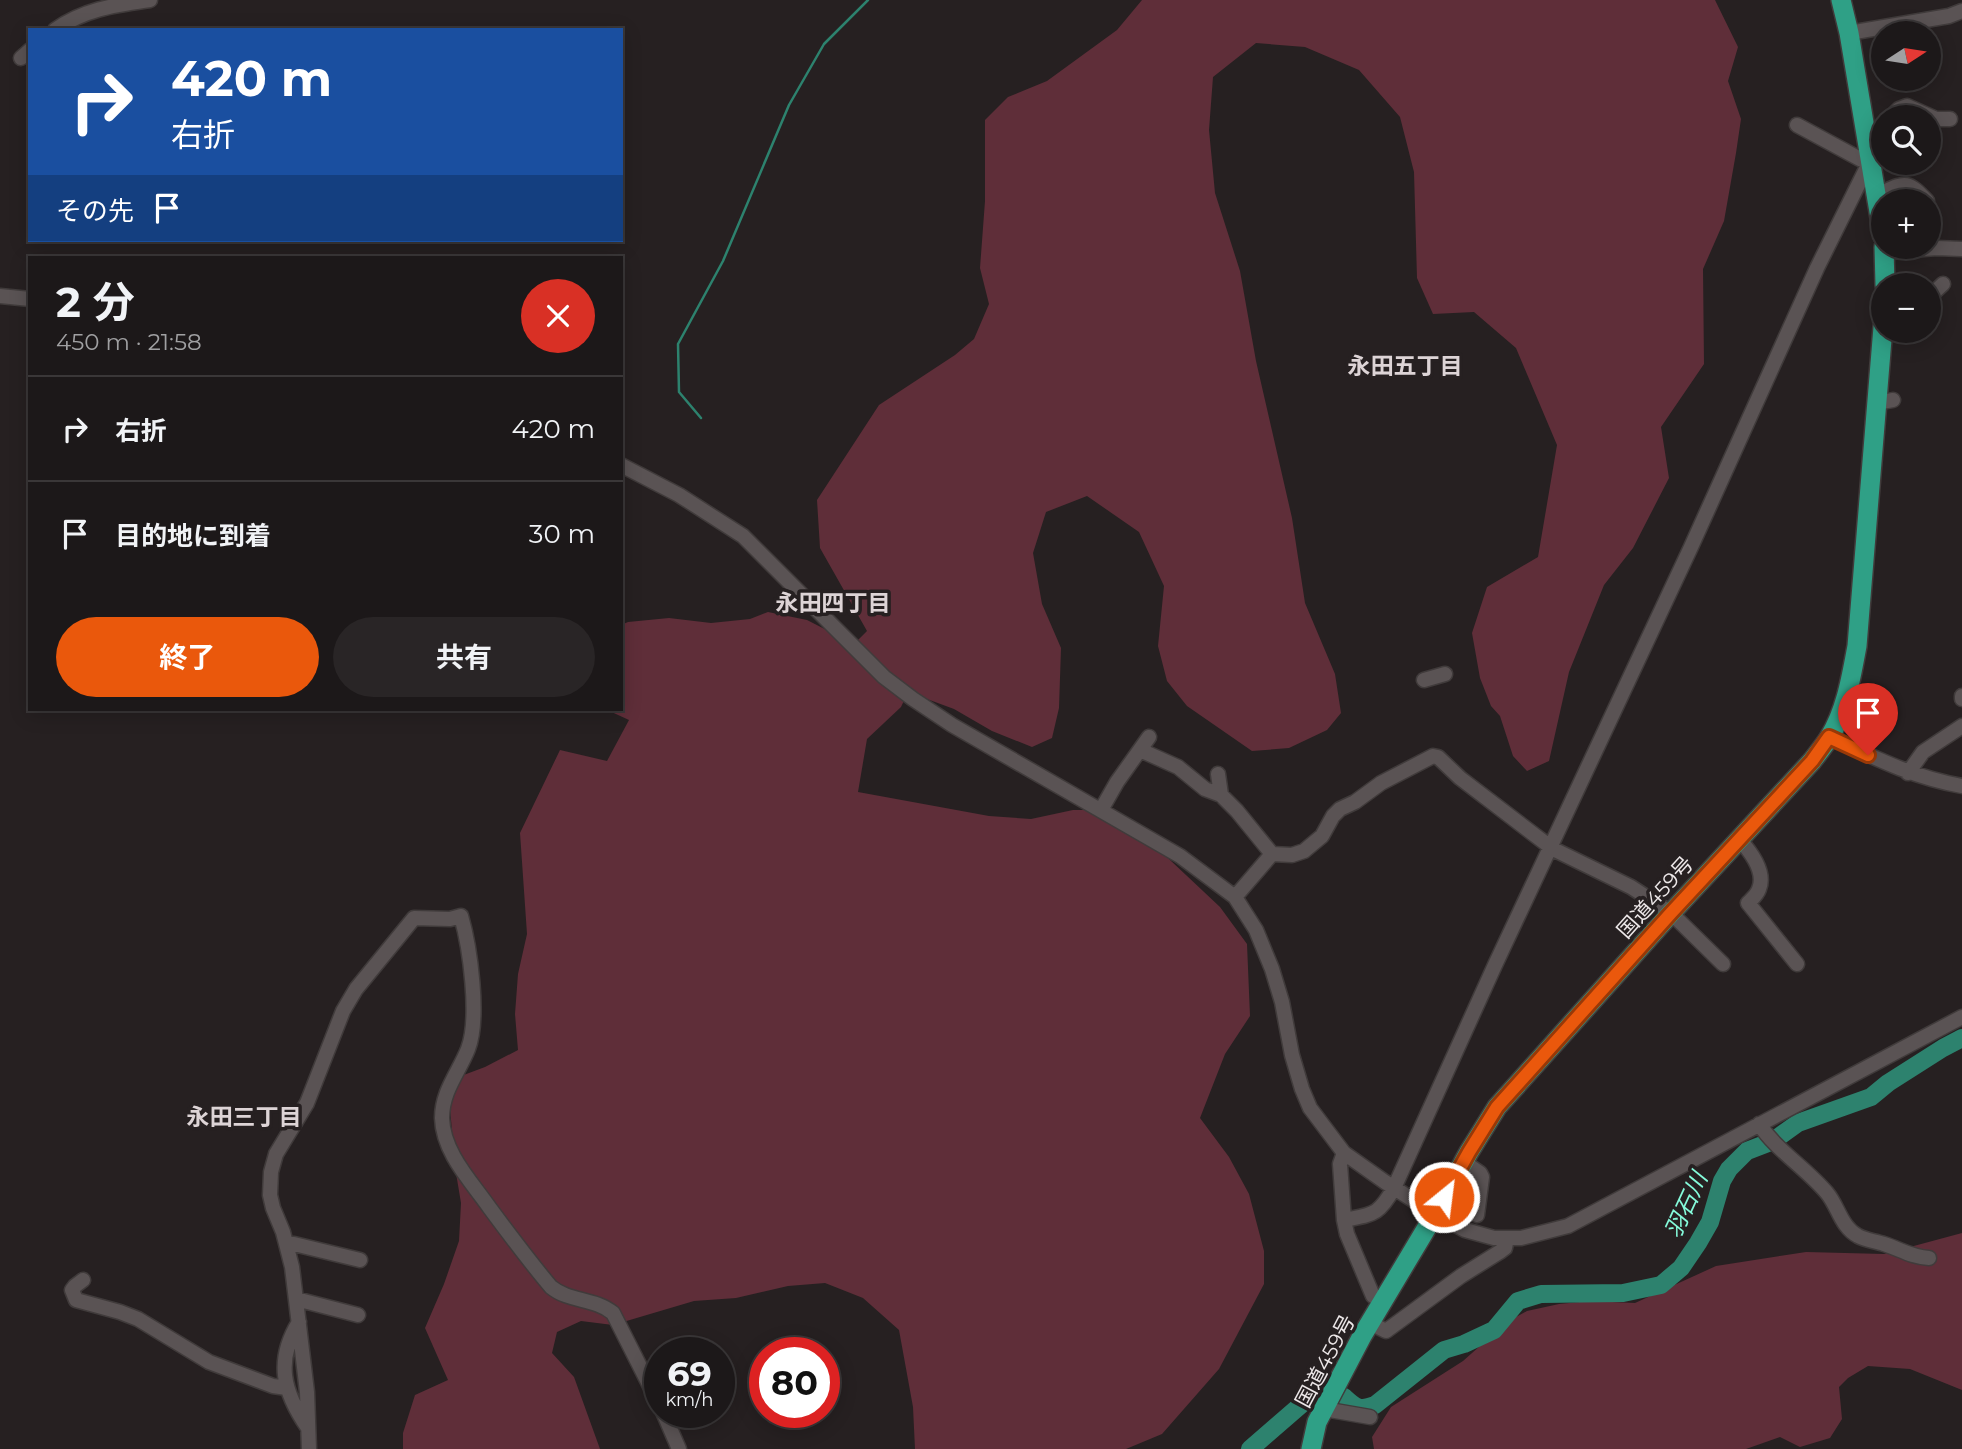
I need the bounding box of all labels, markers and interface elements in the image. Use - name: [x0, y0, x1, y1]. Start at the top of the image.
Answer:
- north arrow: [1871, 21, 1941, 91]
- map controls: [1871, 21, 1941, 343]
- text: 420 m: [171, 49, 332, 108]
- icon: right: [56, 56, 147, 147]
- button: search: [1871, 105, 1941, 175]
- text: 右折: [171, 115, 235, 154]
- icon: arrive: [148, 189, 186, 227]
- button: +: [1871, 189, 1941, 259]
- text: その先: [56, 195, 134, 227]
- button: −: [1871, 273, 1941, 343]
- text: 2 分: [56, 276, 135, 328]
- button: close: [521, 279, 595, 353]
- text: 450 m · 21:58: [56, 328, 202, 356]
- district label: 永田五丁目: [1348, 352, 1463, 380]
- icon: right: [56, 410, 94, 448]
- text: 420 m: [512, 413, 595, 445]
- text: 右折: [115, 415, 167, 447]
- icon: arrive: [56, 515, 94, 553]
- text: 30 m: [529, 518, 595, 550]
- text: 目的地に到着: [115, 520, 271, 552]
- district label: 永田四丁目: [776, 589, 891, 617]
- button: 終了: [56, 617, 319, 697]
- button: 共有: [333, 617, 595, 697]
- pin: [1838, 683, 1898, 755]
- icon: arrive: [1849, 694, 1887, 732]
- street label: 国道459号: [1612, 851, 1698, 943]
- district label: 永田三丁目: [187, 1103, 302, 1131]
- position arrow: [1407, 1160, 1481, 1234]
- water label: 羽石川: [1659, 1165, 1715, 1242]
- street label: 国道459号: [1290, 1310, 1360, 1412]
- speed limit sign: 80: [749, 1337, 840, 1428]
- text: 69: [667, 1352, 712, 1395]
- text: km/h: [665, 1389, 714, 1411]

